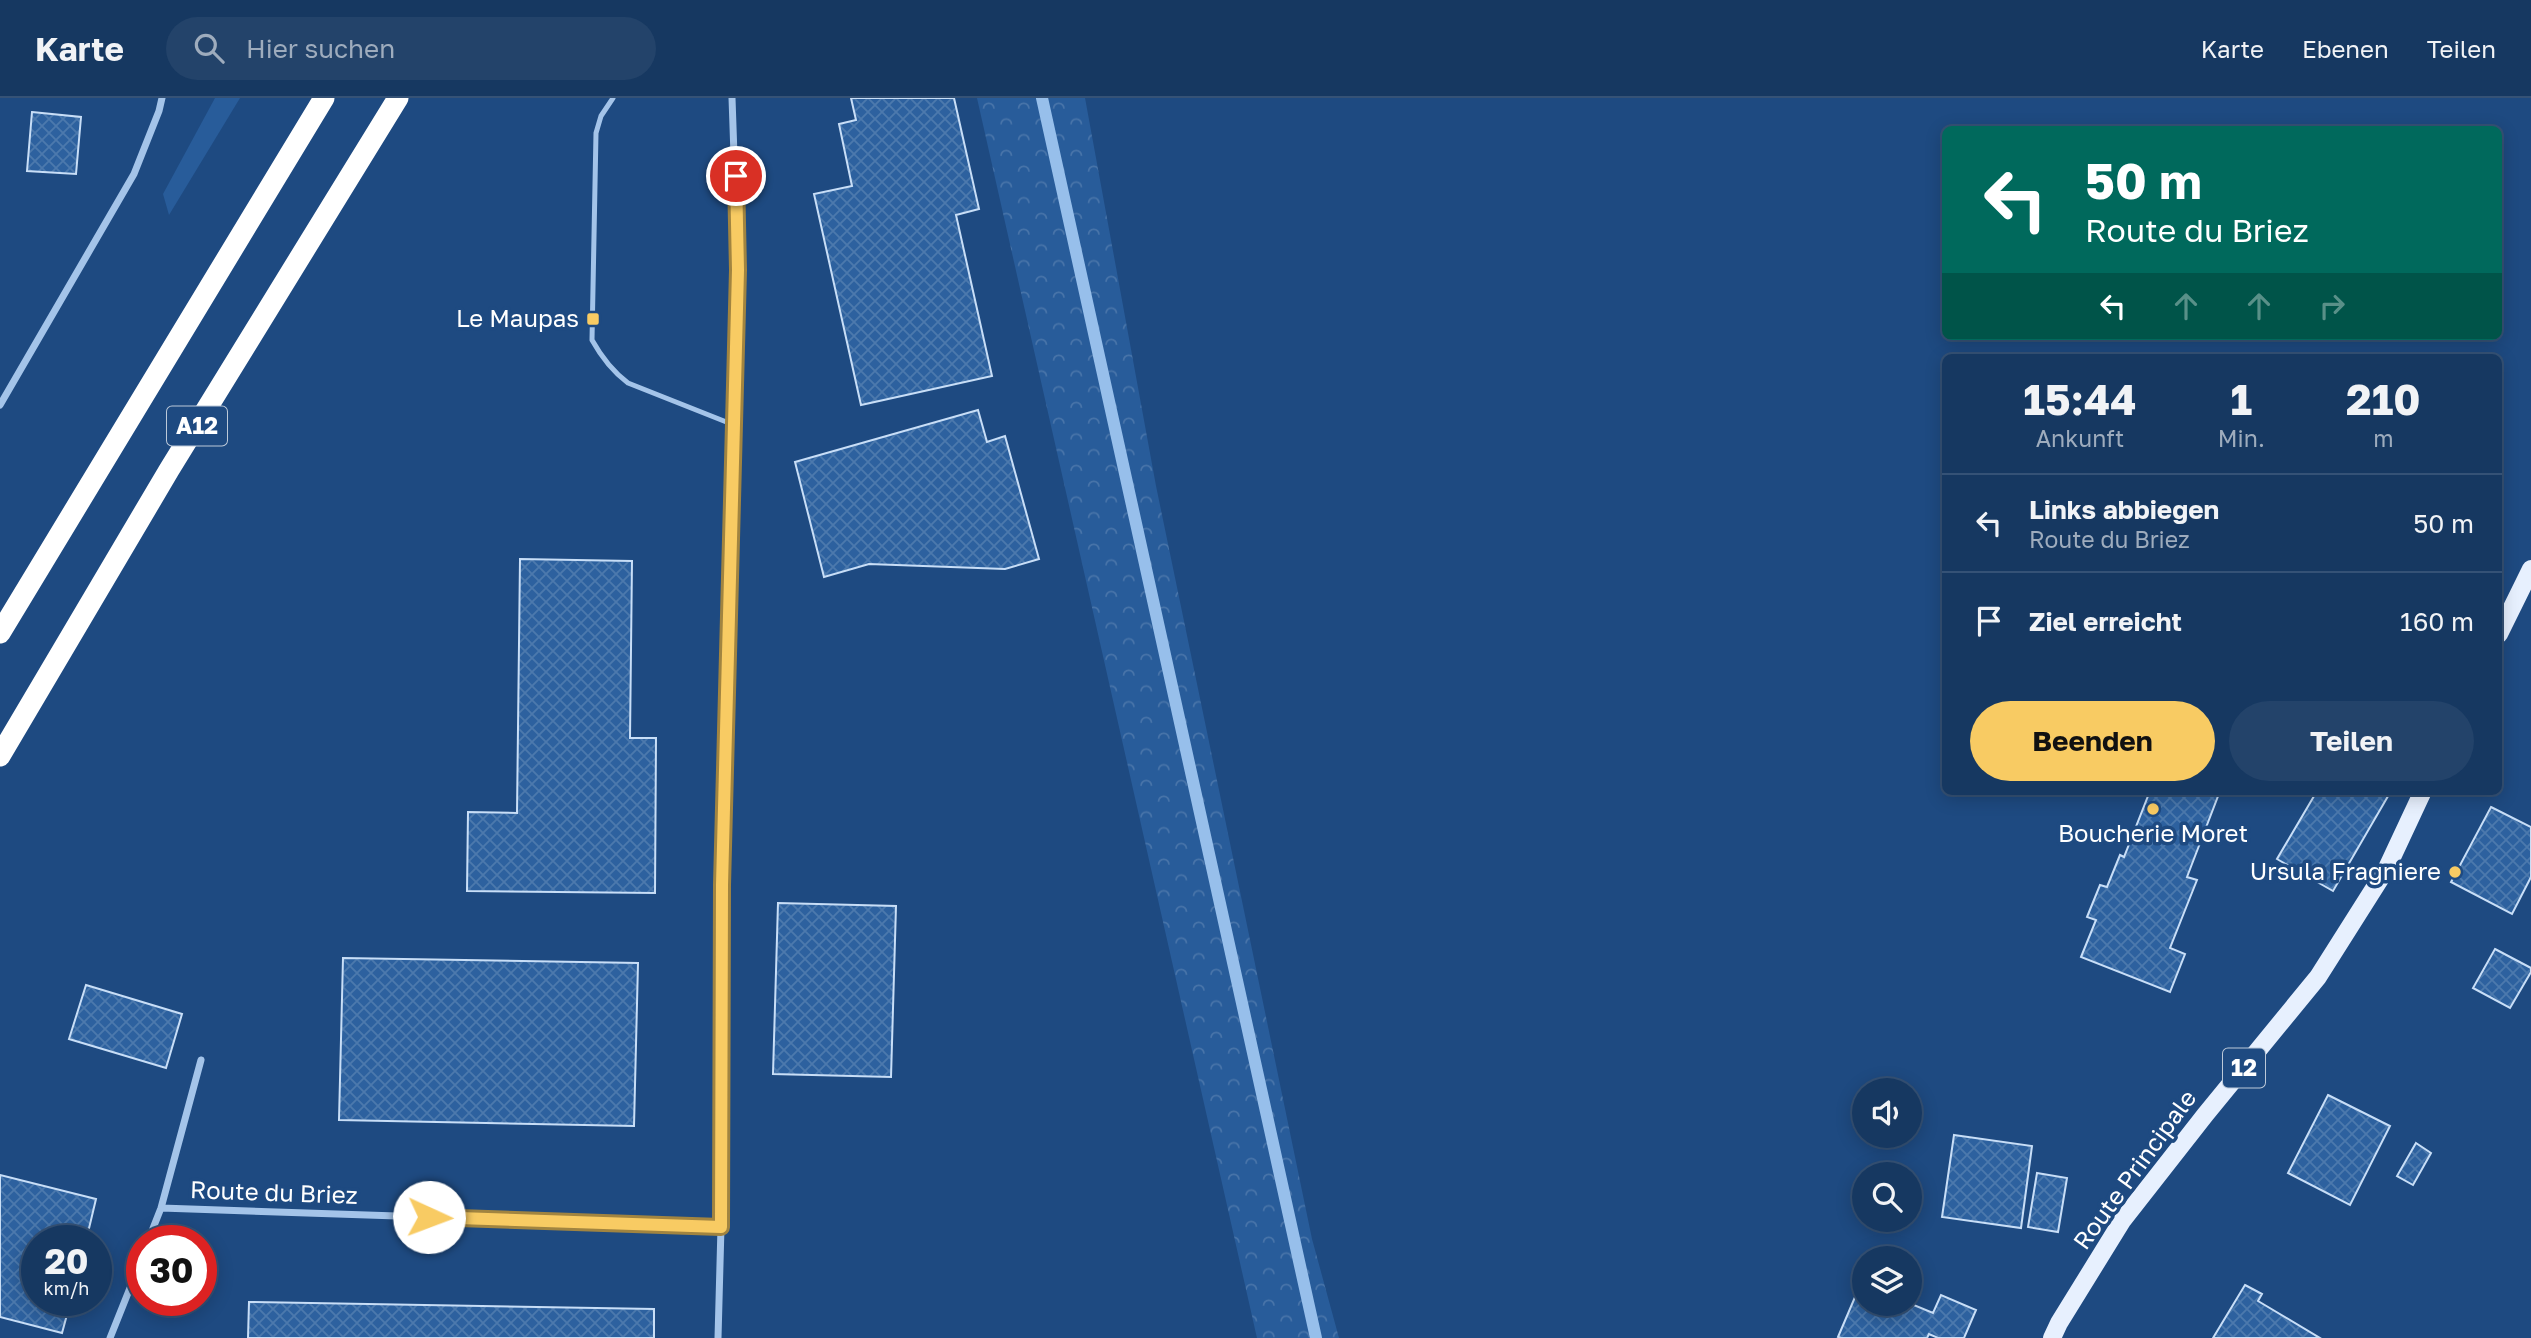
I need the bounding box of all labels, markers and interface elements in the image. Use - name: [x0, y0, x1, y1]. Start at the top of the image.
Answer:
- search box: [166, 17, 656, 80]
- text: Karte: [35, 29, 124, 68]
- icon: search: [190, 29, 228, 67]
- text: Hier suchen: [246, 33, 395, 64]
- text: Karte: [2201, 34, 2264, 63]
- text: Ebenen: [2302, 34, 2389, 63]
- text: Teilen: [2427, 34, 2496, 63]
- pin: [706, 146, 766, 206]
- text: 50 m: [2085, 151, 2202, 210]
- icon: left: [1970, 154, 2061, 245]
- icon: arrive: [717, 157, 755, 195]
- text: Route du Briez: [2085, 211, 2309, 249]
- icon: left: [2094, 287, 2132, 325]
- icon: ahead: [2167, 287, 2205, 325]
- icon: ahead: [2240, 287, 2278, 325]
- icon: right: [2313, 287, 2351, 325]
- place label: Le Maupas: [456, 303, 579, 332]
- marker: Le Maupas: [585, 311, 601, 327]
- text: 15:44: [2023, 374, 2137, 424]
- text: 1: [2230, 374, 2252, 424]
- text: 210: [2346, 374, 2421, 424]
- road number: A12: [167, 406, 227, 446]
- text: Ankunft: [2036, 424, 2124, 452]
- text: Min.: [2218, 424, 2265, 452]
- text: m: [2373, 424, 2394, 452]
- text: Links abbiegen: [2029, 494, 2219, 525]
- icon: left: [1970, 504, 2008, 542]
- text: 50 m: [2413, 508, 2474, 539]
- text: Route du Briez: [2029, 525, 2190, 553]
- icon: arrive: [1970, 602, 2008, 640]
- text: Ziel erreicht: [2029, 606, 2182, 637]
- text: 160 m: [2400, 606, 2474, 637]
- button: Beenden: [1970, 701, 2215, 781]
- button: Teilen: [2229, 701, 2474, 781]
- marker: Boucherie Moret: [2145, 801, 2161, 817]
- place label: Boucherie Moret: [2058, 818, 2248, 847]
- place label: Ursula Fragniere: [2250, 856, 2441, 885]
- marker: Ursula Fragniere: [2447, 864, 2463, 880]
- road number: 12: [2223, 1049, 2265, 1088]
- map controls: [1852, 1078, 1922, 1316]
- button: sound: [1852, 1078, 1922, 1148]
- street label: Route Principale: [2066, 1084, 2201, 1254]
- button: search: [1852, 1162, 1922, 1232]
- street label: Route du Briez: [190, 1174, 358, 1209]
- position arrow: [392, 1180, 466, 1254]
- speed limit sign: 30: [126, 1225, 217, 1316]
- text: 20: [44, 1240, 89, 1282]
- button: layers: [1852, 1246, 1922, 1316]
- text: km/h: [44, 1277, 89, 1299]

